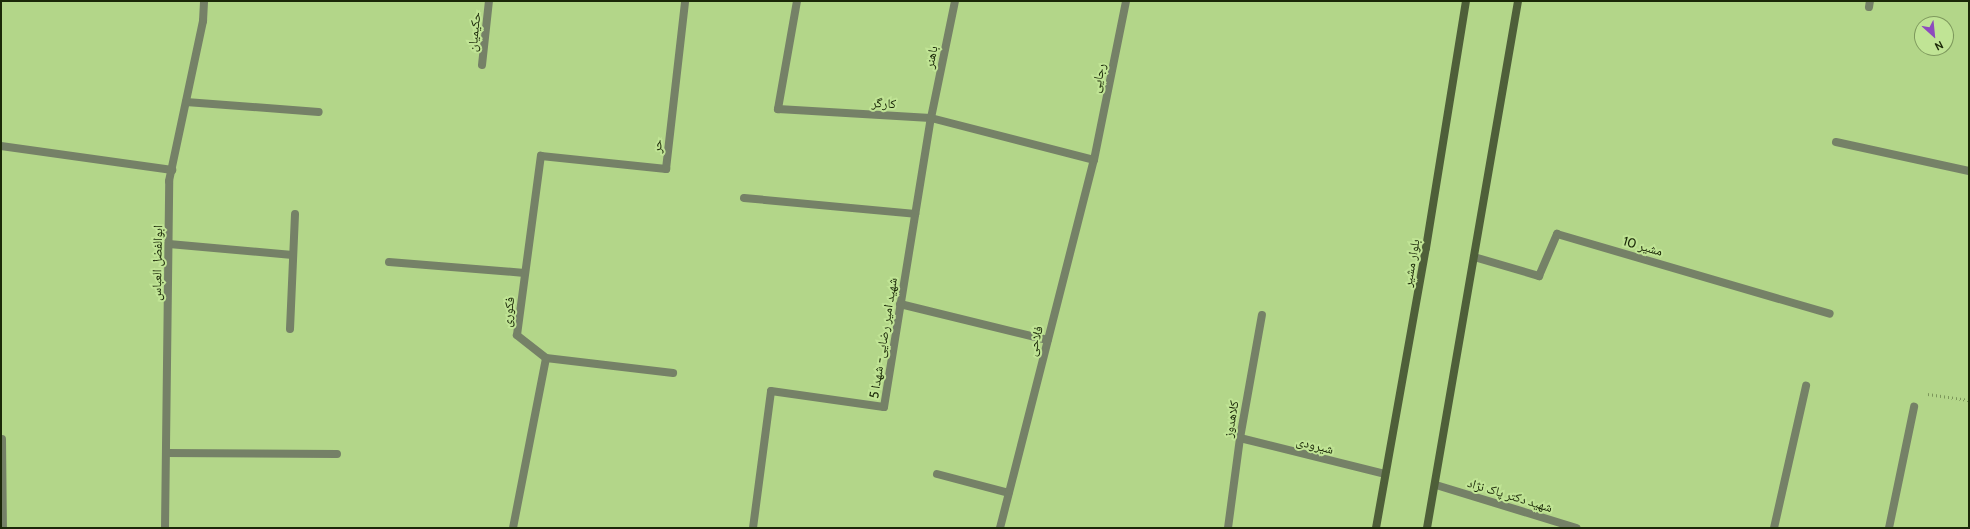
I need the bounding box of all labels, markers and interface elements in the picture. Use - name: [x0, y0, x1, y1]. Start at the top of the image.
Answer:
- street label: حکیمیان: [464, 11, 484, 53]
- north arrow: [1914, 16, 1954, 56]
- text: N: [1932, 38, 1946, 54]
- street label: باهنر: [921, 44, 941, 70]
- street label: رجایی: [1087, 62, 1109, 94]
- street label: کارگر: [871, 95, 897, 111]
- street label: حر: [648, 138, 666, 154]
- street label: ابوالفضل العباس: [149, 225, 165, 301]
- street label: مشیر 10: [1621, 233, 1665, 259]
- street label: بلوار مشیر: [1399, 238, 1423, 288]
- street label: شهید امیر رضایی- شهدا 5: [866, 276, 900, 400]
- street label: فکوری: [498, 296, 518, 328]
- street label: فلاحی: [1024, 324, 1046, 358]
- street label: کلاهدوز: [1220, 399, 1242, 439]
- street label: شیرودی: [1295, 433, 1335, 457]
- street label: شهید دکتر پاک نژاد: [1466, 475, 1554, 515]

